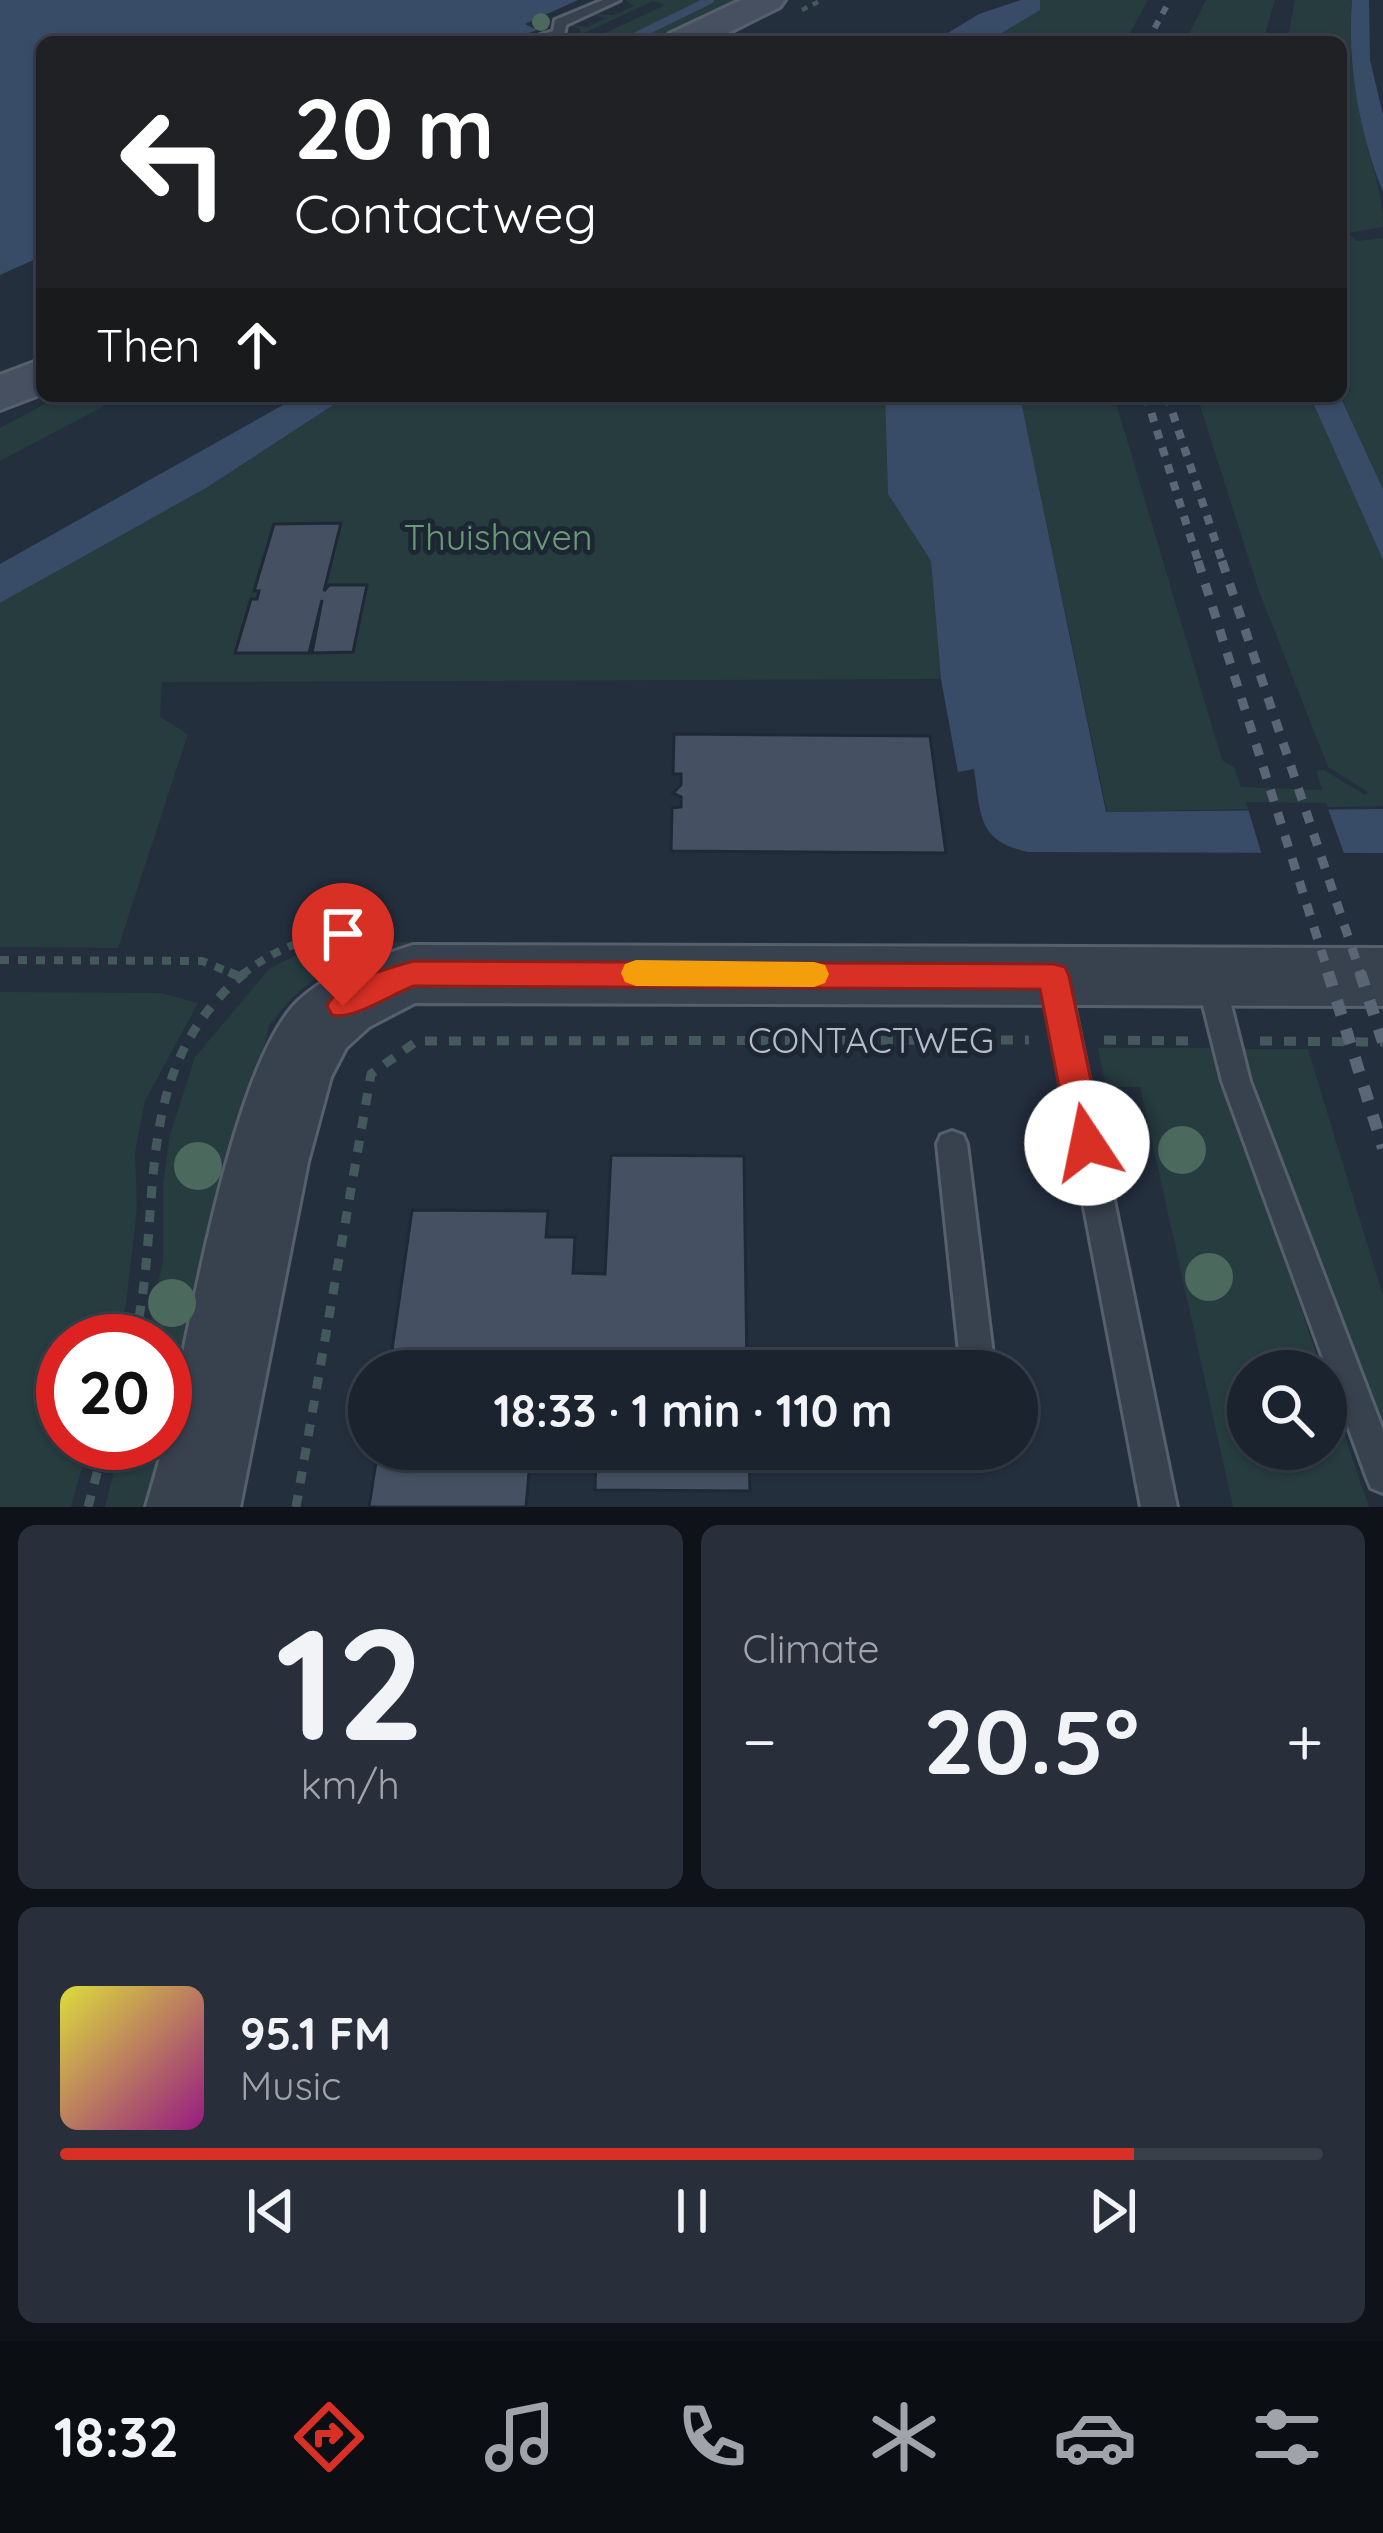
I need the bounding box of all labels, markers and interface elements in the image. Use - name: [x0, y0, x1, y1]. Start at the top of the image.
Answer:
- text: 20 m: [294, 75, 494, 180]
- icon: left: [96, 84, 252, 240]
- text: Contactweg: [294, 179, 597, 247]
- icon: ahead: [224, 312, 290, 378]
- text: Then: [96, 317, 200, 373]
- park label: Thuishaven: [403, 514, 593, 559]
- pin: [292, 883, 394, 1006]
- icon: arrive: [310, 901, 376, 967]
- street label: CONTACTWEG: [748, 1017, 994, 1062]
- position arrow: [1024, 1080, 1150, 1206]
- speed limit sign: 20: [36, 1314, 192, 1470]
- map controls: [1227, 1350, 1347, 1470]
- button: search: [1227, 1350, 1347, 1470]
- text: 18:33 · 1 min · 110 m: [494, 1382, 892, 1438]
- text: 12: [276, 1584, 425, 1779]
- text: Climate: [743, 1624, 880, 1673]
- text: 20.5°: [923, 1684, 1139, 1797]
- text: −: [743, 1699, 777, 1782]
- text: +: [1286, 1699, 1323, 1782]
- text: km/h: [301, 1760, 400, 1809]
- text: 95.1 FM: [240, 2005, 391, 2061]
- text: Music: [240, 2061, 341, 2110]
- icon: previous: [238, 2178, 304, 2244]
- icon: pause: [659, 2178, 725, 2244]
- icon: next: [1080, 2178, 1146, 2244]
- icon: directions: [287, 2395, 371, 2479]
- icon: music: [478, 2395, 562, 2479]
- icon: phone: [670, 2395, 754, 2479]
- icon: climate: [862, 2395, 946, 2479]
- icon: car: [1053, 2395, 1137, 2479]
- icon: filters: [1245, 2395, 1329, 2479]
- text: 18:32: [54, 2403, 179, 2471]

